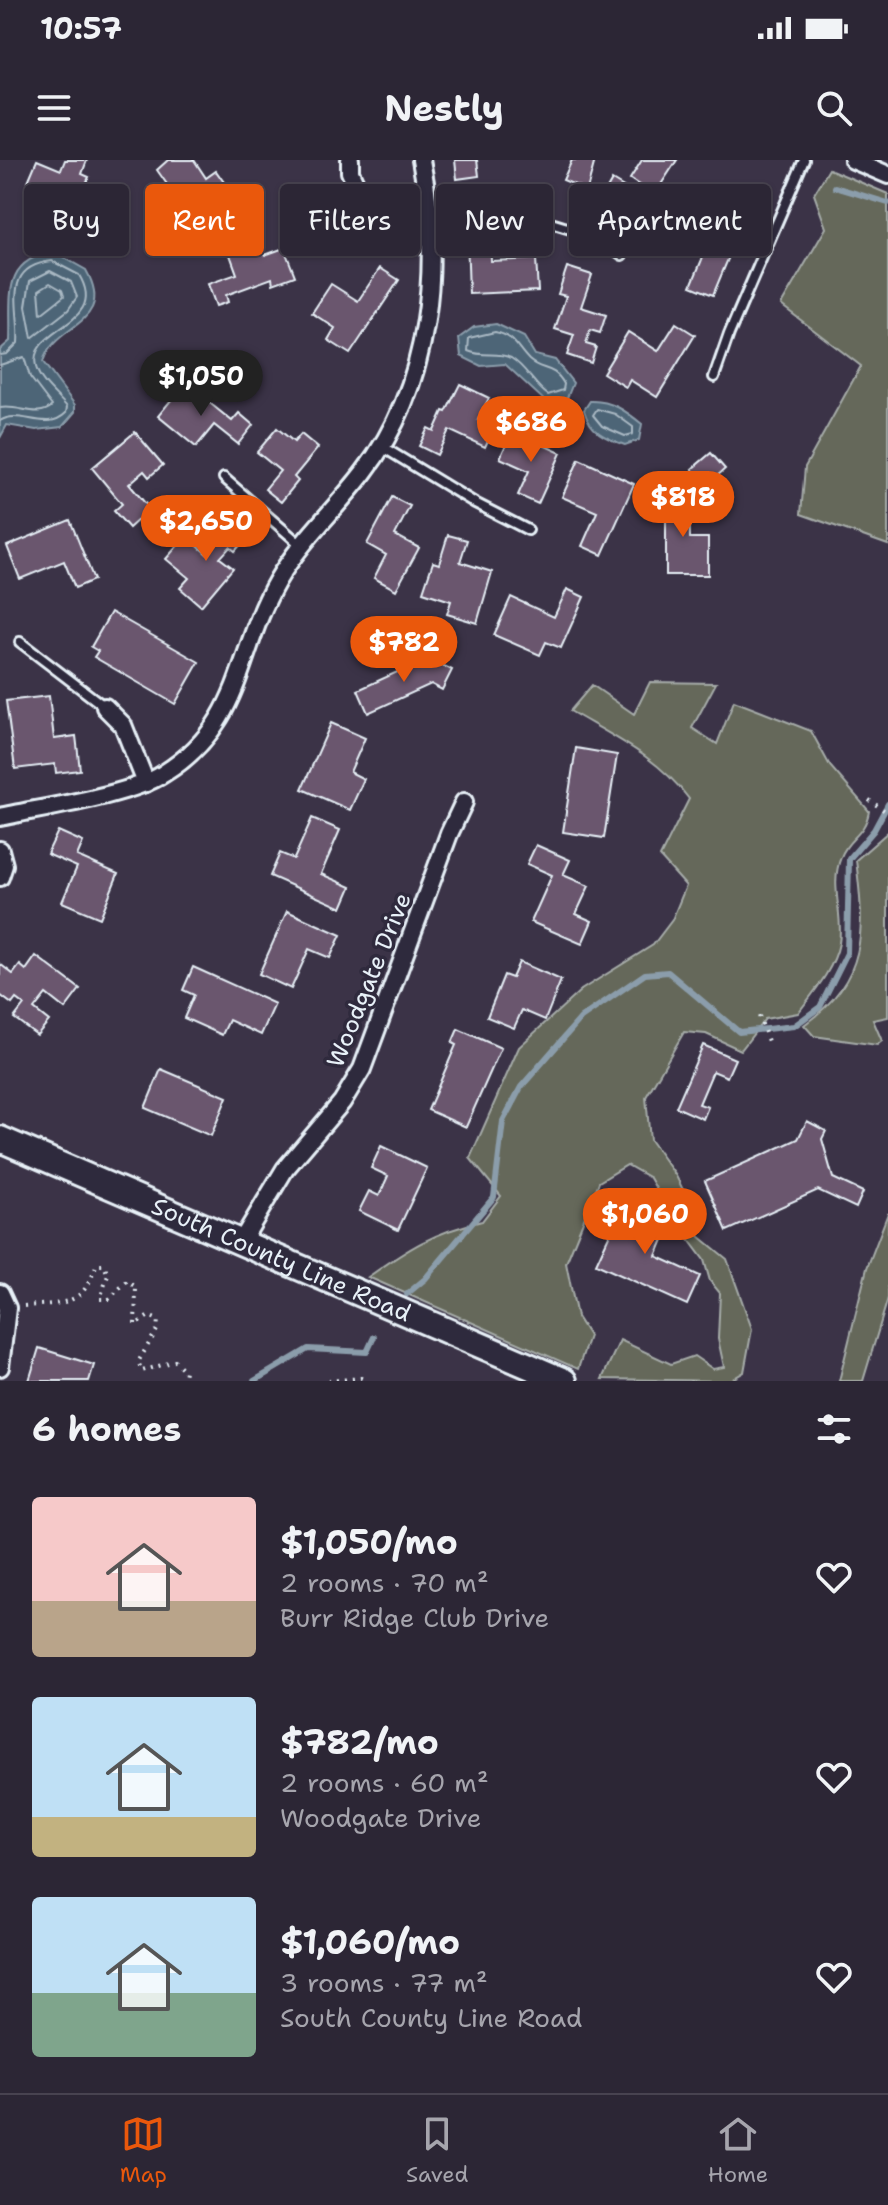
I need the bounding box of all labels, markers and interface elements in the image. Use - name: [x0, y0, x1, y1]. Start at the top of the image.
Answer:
- text: 10:57: [40, 8, 122, 49]
- text: Nestly: [384, 84, 504, 133]
- icon: menu: [32, 86, 76, 130]
- icon: search: [812, 86, 856, 130]
- chip: Buy: [24, 184, 129, 256]
- chip: Rent: [145, 184, 264, 256]
- chip: Filters: [280, 184, 420, 256]
- chip: New: [436, 184, 553, 256]
- chip: Apartment: [569, 184, 771, 256]
- pin: $1,050: [136, 350, 266, 418]
- text: $1,050: [158, 358, 244, 393]
- pin: $686: [484, 396, 578, 464]
- text: $686: [495, 404, 567, 439]
- pin: $818: [636, 471, 730, 539]
- text: $818: [650, 479, 716, 514]
- pin: $2,650: [141, 495, 271, 563]
- text: $2,650: [159, 503, 253, 538]
- pin: $782: [357, 616, 451, 684]
- text: $782: [368, 624, 440, 659]
- street label: Woodgate Drive: [319, 888, 419, 1072]
- pin: $1,060: [580, 1188, 710, 1256]
- street label: South County Line Road: [147, 1190, 416, 1329]
- text: $1,060: [601, 1196, 689, 1231]
- text: 6 homes: [32, 1406, 181, 1452]
- icon: filters: [812, 1407, 856, 1451]
- text: $1,050/mo: [280, 1519, 458, 1565]
- icon: home: [96, 1529, 192, 1625]
- icon: heart: [812, 1555, 856, 1599]
- text: 2 rooms · 70 m²: [280, 1565, 489, 1600]
- text: Burr Ridge Club Drive: [280, 1600, 549, 1635]
- text: $782/mo: [280, 1719, 439, 1765]
- icon: home: [96, 1729, 192, 1825]
- icon: heart: [812, 1755, 856, 1799]
- text: 2 rooms · 60 m²: [280, 1765, 489, 1800]
- text: Woodgate Drive: [280, 1800, 481, 1835]
- text: $1,060/mo: [280, 1919, 460, 1965]
- icon: home: [96, 1929, 192, 2025]
- icon: heart: [812, 1955, 856, 1999]
- text: 3 rooms · 77 m²: [280, 1965, 488, 2000]
- text: South County Line Road: [280, 2000, 582, 2035]
- tab: Map: [120, 2112, 167, 2189]
- tab: Saved: [406, 2112, 469, 2189]
- tab: Home: [708, 2112, 768, 2189]

